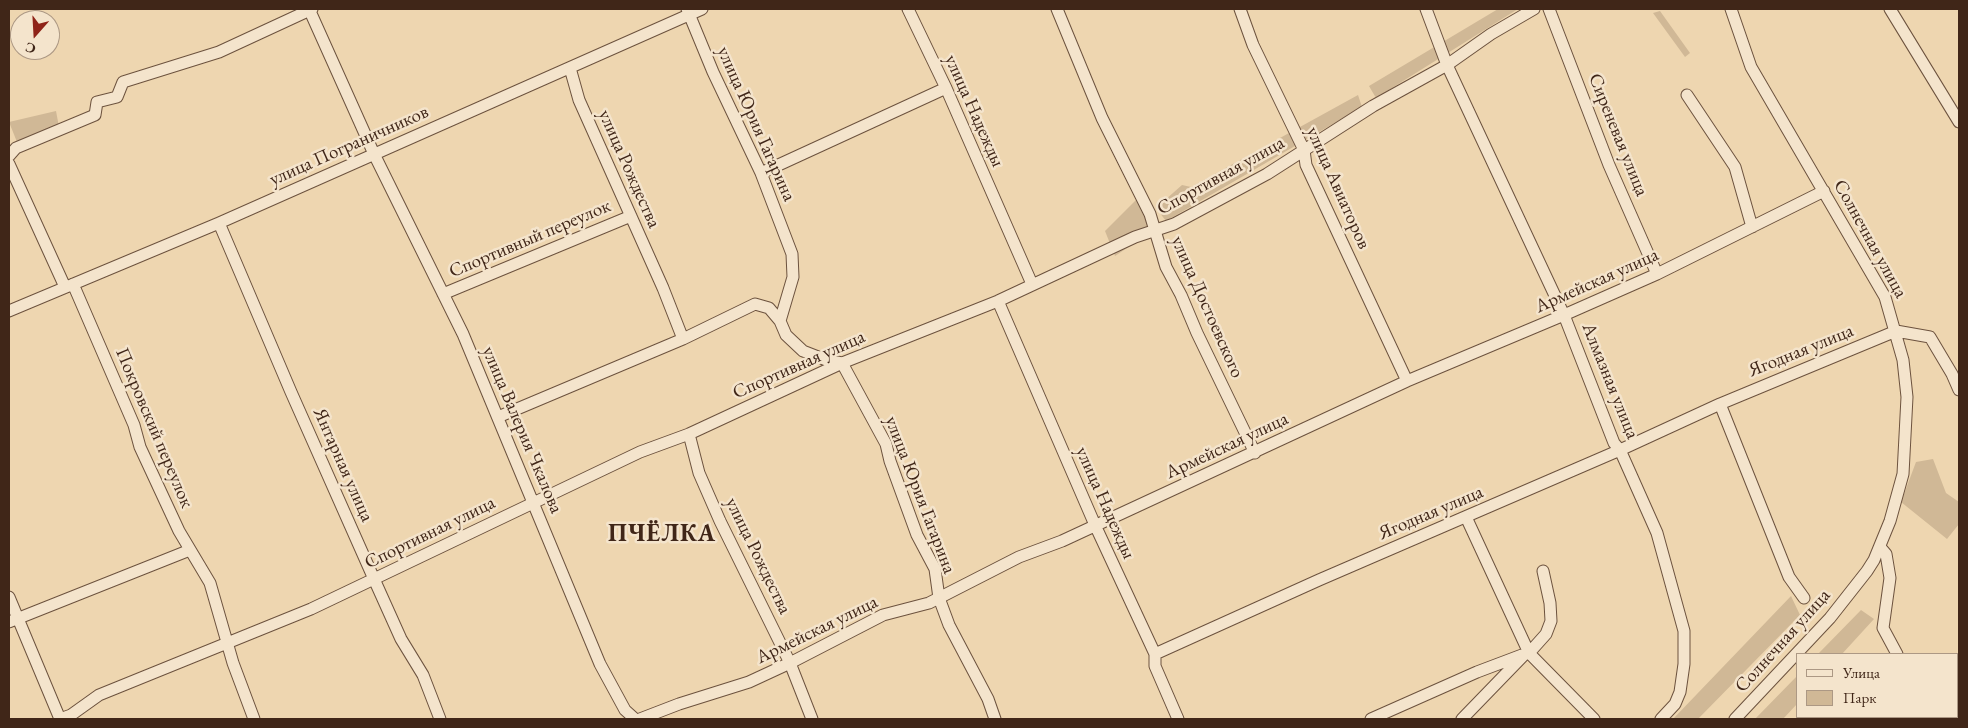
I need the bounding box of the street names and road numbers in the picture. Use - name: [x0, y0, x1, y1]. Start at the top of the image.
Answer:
- street label: улица Юрия Гагарина: [712, 43, 800, 205]
- street label: улица Надежды: [939, 51, 1009, 171]
- street label: Сиреневая улица: [1583, 70, 1653, 200]
- street label: улица Пограничников: [266, 101, 432, 191]
- street label: улица Рождества: [593, 106, 665, 232]
- street label: улица Авиаторов: [1301, 123, 1375, 253]
- street label: Спортивная улица: [1153, 132, 1289, 220]
- street label: Солнечная улица: [1828, 176, 1912, 302]
- street label: Спортивный переулок: [446, 195, 614, 283]
- street label: улица Достоевского: [1165, 232, 1249, 382]
- street label: Армейская улица: [1532, 244, 1662, 318]
- street label: Алмазная улица: [1576, 320, 1644, 442]
- street label: Ягодная улица: [1745, 320, 1857, 382]
- street label: Спортивная улица: [729, 326, 869, 404]
- street label: улица Валерия Чкалова: [477, 343, 567, 517]
- street label: Покровский переулок: [110, 345, 198, 511]
- street label: Янтарная улица: [308, 405, 378, 525]
- street label: Армейская улица: [1162, 408, 1292, 484]
- street label: улица Юрия Гагарина: [879, 413, 961, 577]
- street label: улица Надежды: [1070, 443, 1140, 563]
- street label: Ягодная улица: [1375, 481, 1487, 545]
- street label: Спортивная улица: [361, 492, 499, 574]
- street label: улица Рождества: [720, 494, 796, 618]
- street label: Солнечная улица: [1731, 585, 1835, 697]
- street label: Армейская улица: [752, 591, 882, 669]

